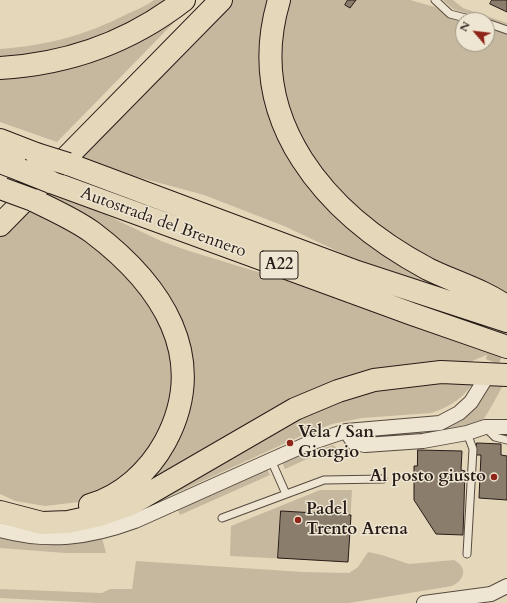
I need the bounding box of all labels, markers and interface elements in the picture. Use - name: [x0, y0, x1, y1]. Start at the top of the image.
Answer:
- north arrow: [455, 12, 495, 52]
- text: N: [456, 19, 474, 34]
- street label: Autostrada del Brennero: [77, 183, 249, 263]
- road number: A22: [260, 251, 298, 279]
- place label: Vela / San Giorgio: [298, 423, 374, 463]
- marker: Vela / San Giorgio: [285, 438, 295, 448]
- place label: Al posto giusto: [370, 467, 486, 487]
- marker: Al posto giusto: [489, 472, 499, 482]
- place label: Padel Trento Arena: [306, 500, 408, 540]
- marker: Padel Trento Arena: [293, 515, 303, 525]

